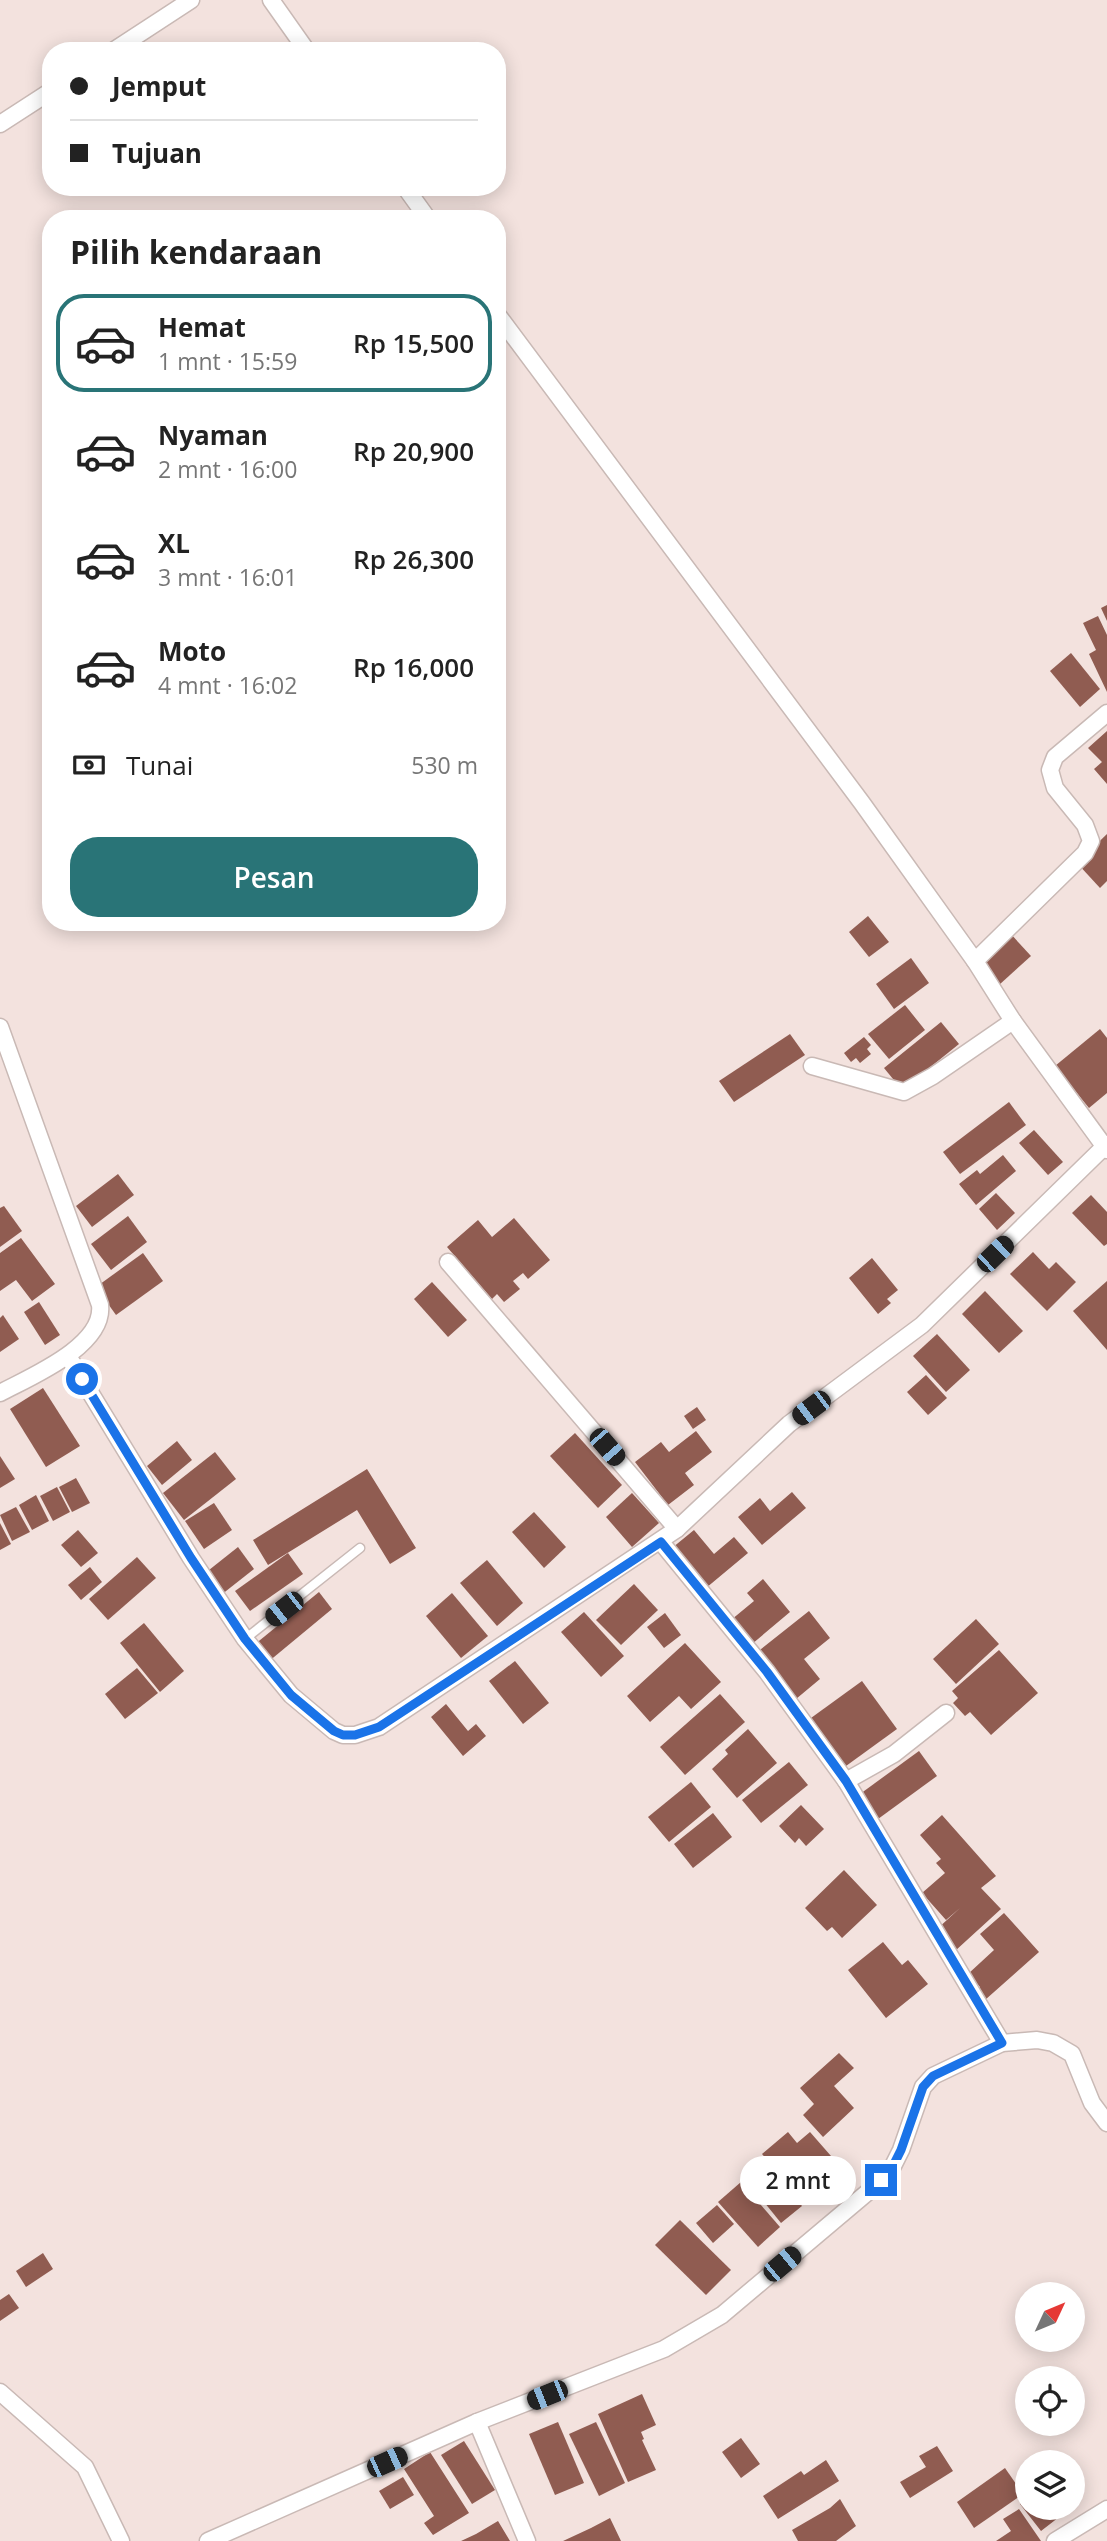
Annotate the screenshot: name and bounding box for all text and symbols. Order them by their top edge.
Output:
text: Jemput [112,68,206,104]
text: Tujuan [112,135,202,171]
text: Pilih kendaraan [70,230,322,273]
text: Hemat [158,309,246,345]
icon: car [74,312,137,375]
text: Rp 15,500 [353,325,474,361]
text: 1 mnt · 15:59 [158,345,297,377]
text: Nyaman [158,417,268,453]
icon: car [74,420,137,483]
text: Rp 20,900 [353,433,474,469]
text: 2 mnt · 16:00 [158,453,297,485]
text: XL [158,525,190,561]
icon: car [74,528,137,591]
text: Rp 26,300 [353,541,474,577]
text: 3 mnt · 16:01 [158,561,297,593]
text: Moto [158,633,226,669]
icon: car [74,636,137,699]
text: Rp 16,000 [353,649,474,685]
text: 4 mnt · 16:02 [158,669,297,701]
icon: cash [70,746,108,784]
text: Tunai [126,747,193,783]
text: 530 m [411,749,478,781]
button: Pesan [70,837,478,917]
car [973,1232,1018,1276]
route start [66,1363,98,1395]
car [788,1387,835,1429]
car [586,1424,629,1470]
car [261,1588,308,1630]
callout: 2 mnt [741,2156,856,2204]
text: 2 mnt [766,2164,830,2196]
route end [865,2164,897,2196]
car [760,2242,805,2286]
north arrow [1015,2282,1085,2352]
map controls [1015,2282,1085,2520]
button: locate [1015,2366,1085,2436]
car [524,2377,571,2413]
car [364,2444,411,2480]
button: layers [1015,2450,1085,2520]

